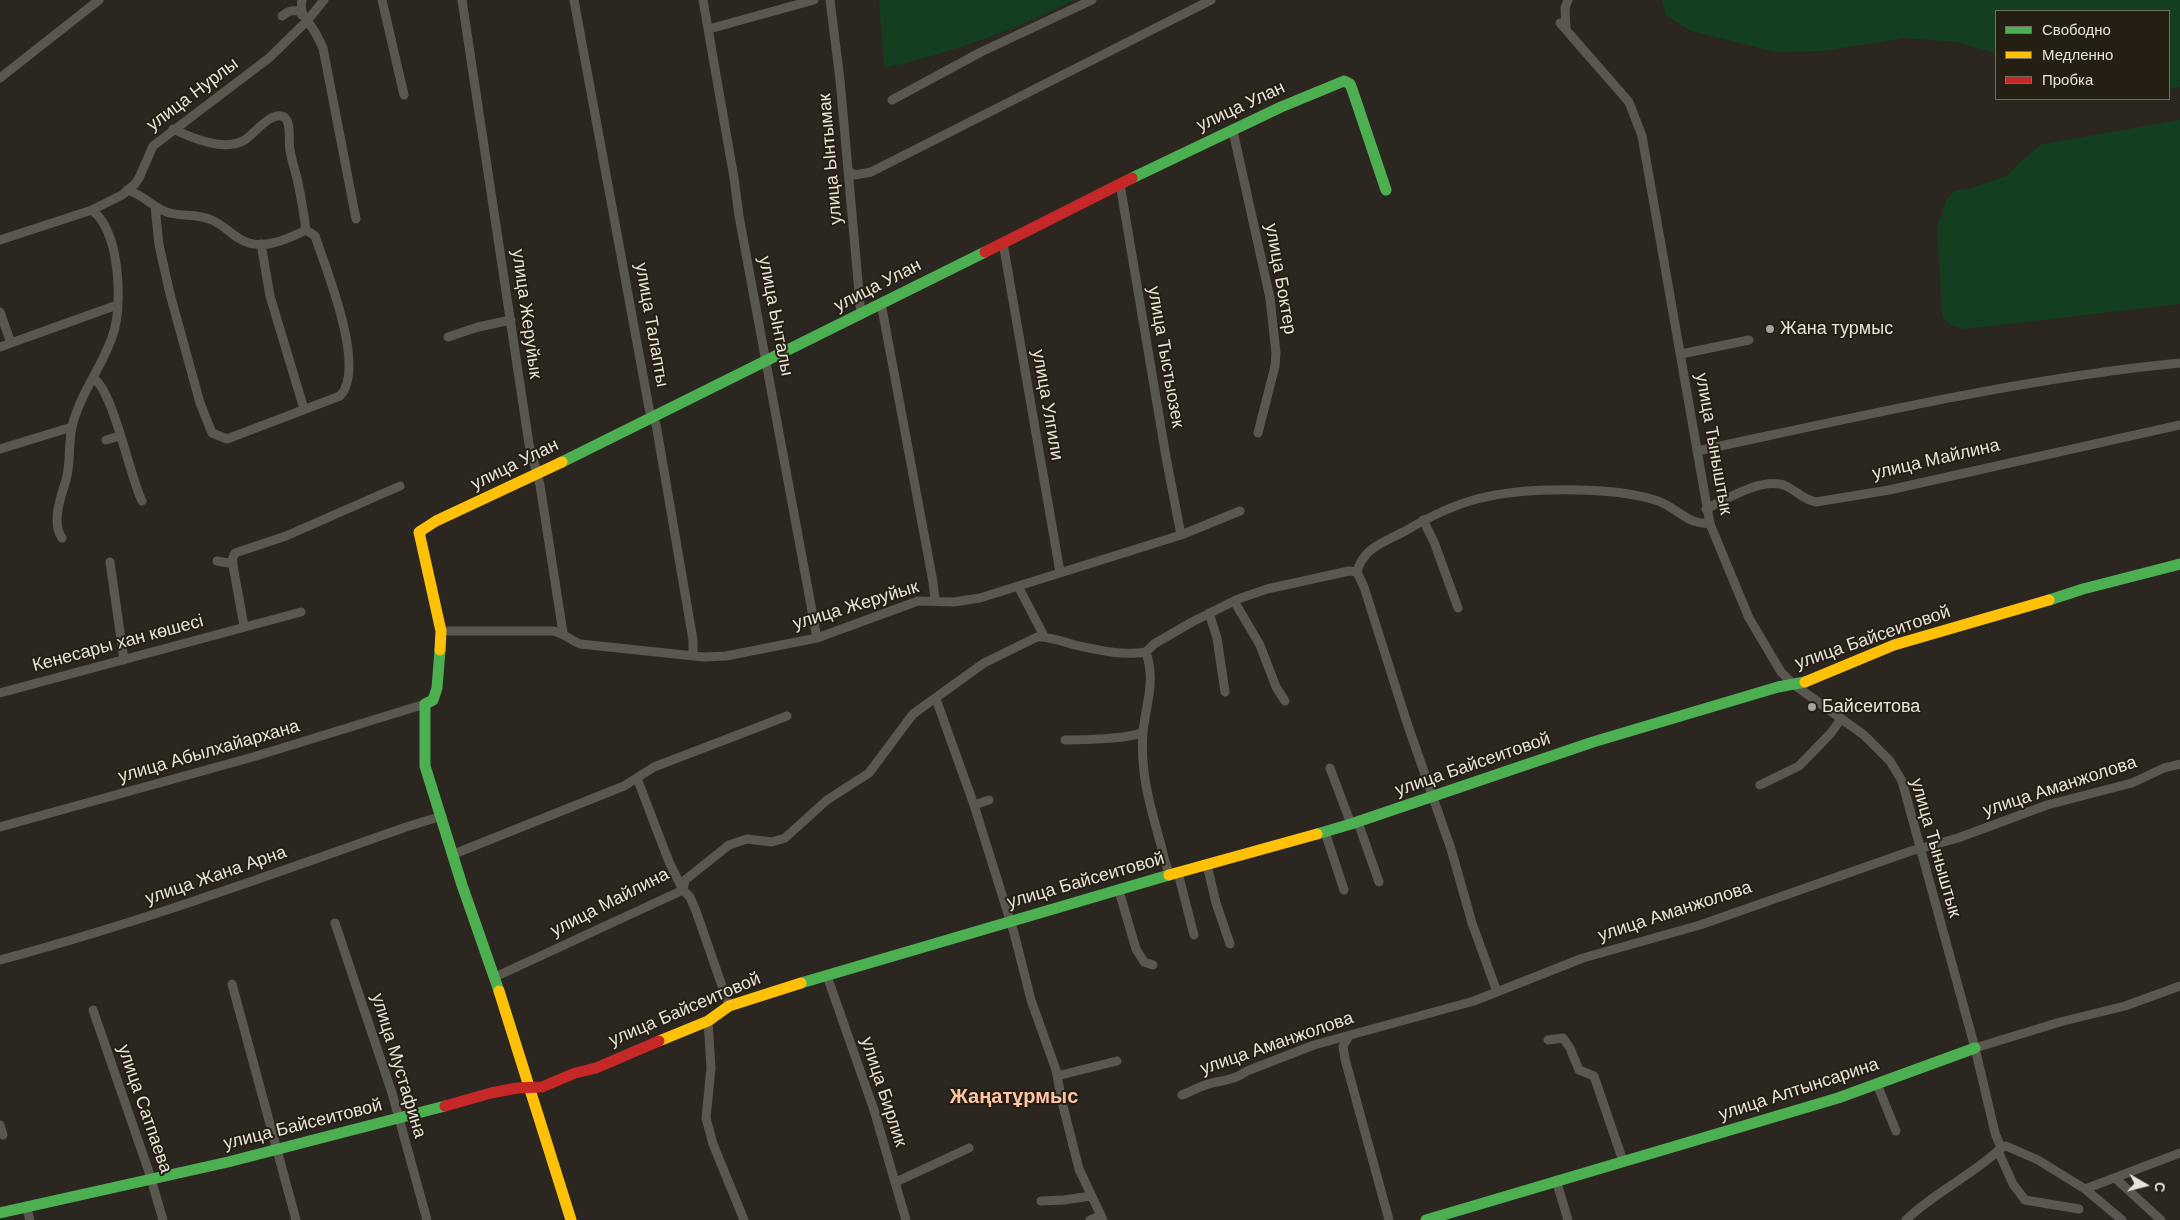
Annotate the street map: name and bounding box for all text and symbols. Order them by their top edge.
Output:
legend [1995,10,2170,100]
text: Свободно [2042,20,2111,40]
text: Медленно [2042,45,2113,65]
street label: улица Нурлы [143,54,243,136]
text: Пробка [2042,70,2093,90]
street label: улица Улан [1193,77,1289,137]
street label: улица Ынтымак [815,93,847,225]
street label: улица Боктер [1260,222,1300,336]
street label: улица Жеруйык [506,248,546,380]
street label: улица Ынталы [753,254,797,378]
street label: улица Улан [831,255,925,317]
street label: улица Талапты [629,261,673,389]
street label: улица Тыстыозек [1142,285,1188,429]
place label: Жана турмыс [1780,318,1893,340]
marker: Жана турмыс [1764,323,1776,335]
street label: улица Улгили [1027,348,1067,462]
street label: улица Тыныштык [1690,371,1736,517]
street label: улица Улан [468,434,562,496]
street label: улица Майлина [1870,435,2002,485]
street label: улица Жеруйык [791,577,921,635]
street label: улица Байсеитовой [1793,601,1953,675]
street label: Кенесары хан көшесі [30,611,206,677]
place label: Байсеитова [1822,696,1920,718]
marker: Байсеитова [1806,701,1818,713]
street label: улица Абылхайархана [116,716,302,788]
street label: улица Байсеитовой [1393,728,1553,802]
street label: улица Аманжолова [1980,752,2140,822]
street label: улица Тыныштык [1905,776,1965,920]
street label: улица Жана Арна [143,842,289,910]
street label: улица Байсеитовой [1005,848,1167,914]
street label: улица Майлина [547,864,673,942]
street label: улица Аманжолова [1595,877,1755,947]
street label: улица Байсеитовой [606,968,764,1052]
street label: улица Мустафина [366,991,430,1141]
street label: улица Аманжолова [1198,1008,1356,1080]
street label: улица Бирлик [855,1034,911,1150]
street label: улица Сатпаева [112,1042,176,1176]
street label: улица Алтынсарина [1716,1054,1882,1126]
district label: Жаңатұрмыс [950,1086,1078,1110]
street label: улица Байсеитовой [221,1095,385,1155]
north arrow [2120,1160,2170,1210]
text: С [2150,1181,2169,1193]

